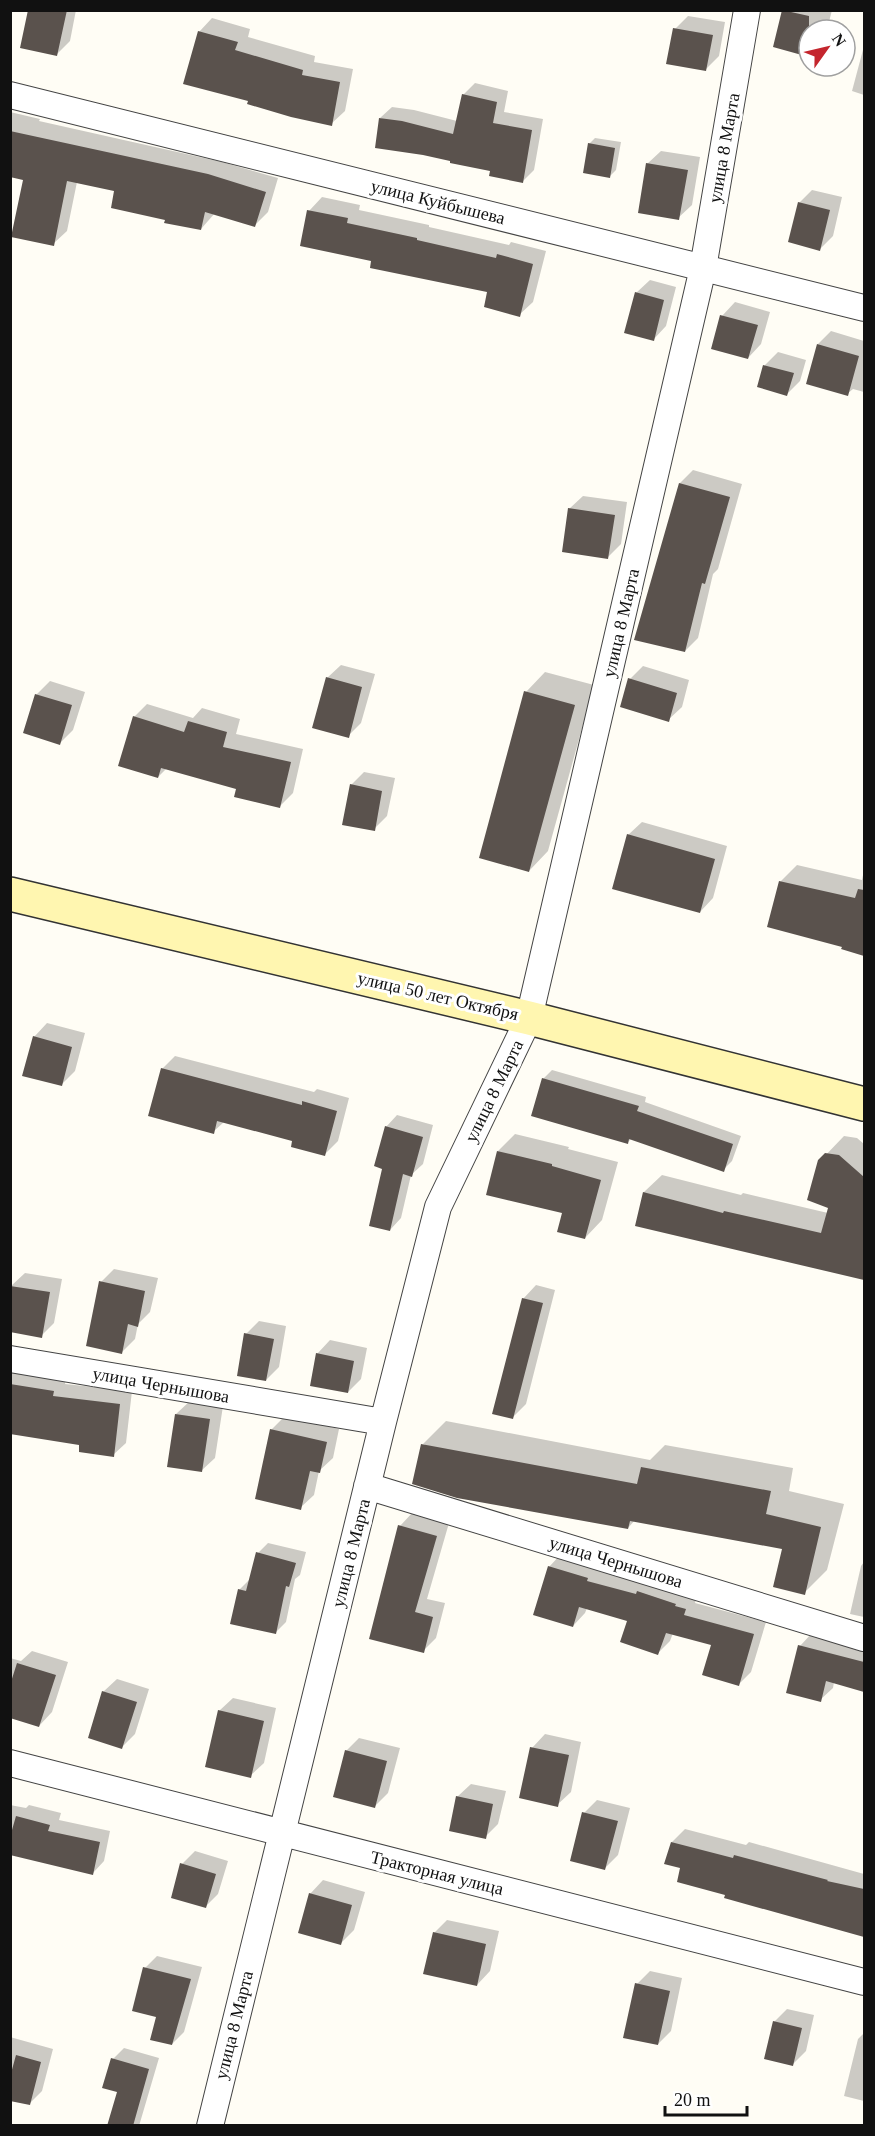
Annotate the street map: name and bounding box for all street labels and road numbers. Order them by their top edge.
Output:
street label: улица 8 Марта [704,91,744,205]
street label: улица Куйбышева [369,176,507,228]
street label: улица 8 Марта [599,567,643,679]
street label: улица 50 лет Октября [356,968,520,1024]
street label: улица 8 Марта [461,1037,527,1145]
street label: улица Чернышова [91,1363,231,1407]
street label: улица 8 Марта [328,1497,374,1609]
street label: улица Чернышова [547,1532,685,1592]
street label: Тракторная улица [368,1847,506,1899]
street label: улица 8 Марта [211,1969,257,2081]

